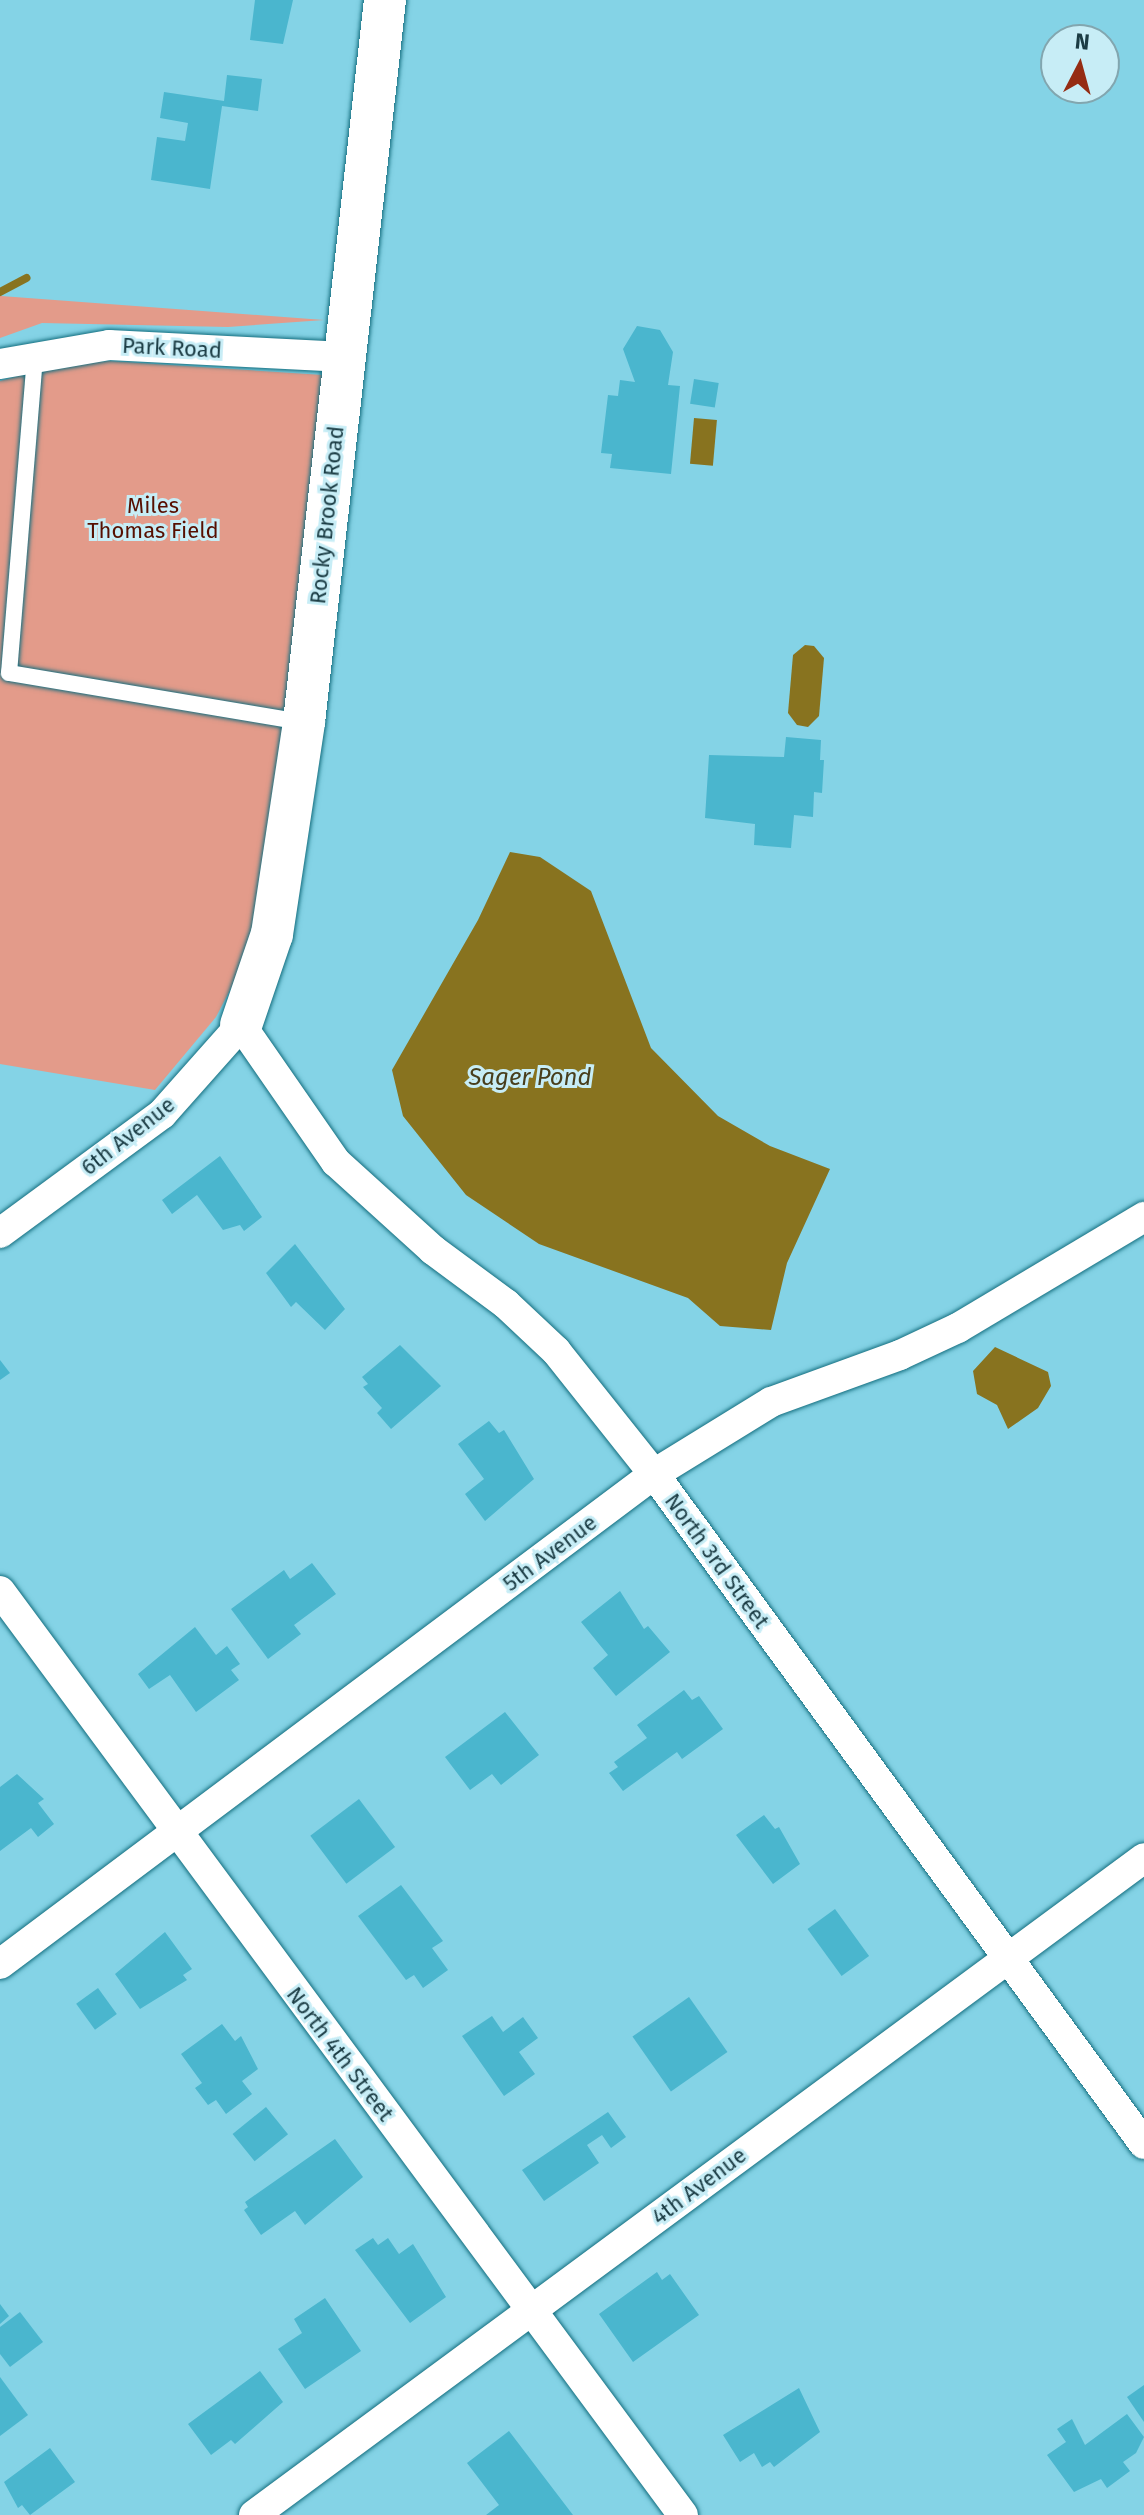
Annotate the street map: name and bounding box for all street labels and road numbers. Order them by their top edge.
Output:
street label: Park Road [121,332,223,364]
street label: Rocky Brook Road [305,425,349,605]
street label: 6th Avenue [76,1091,180,1181]
street label: North 3rd Street [659,1488,775,1634]
street label: 5th Avenue [498,1509,602,1597]
street label: North 4th Street [281,1982,399,2126]
street label: 4th Avenue [647,2142,751,2230]

